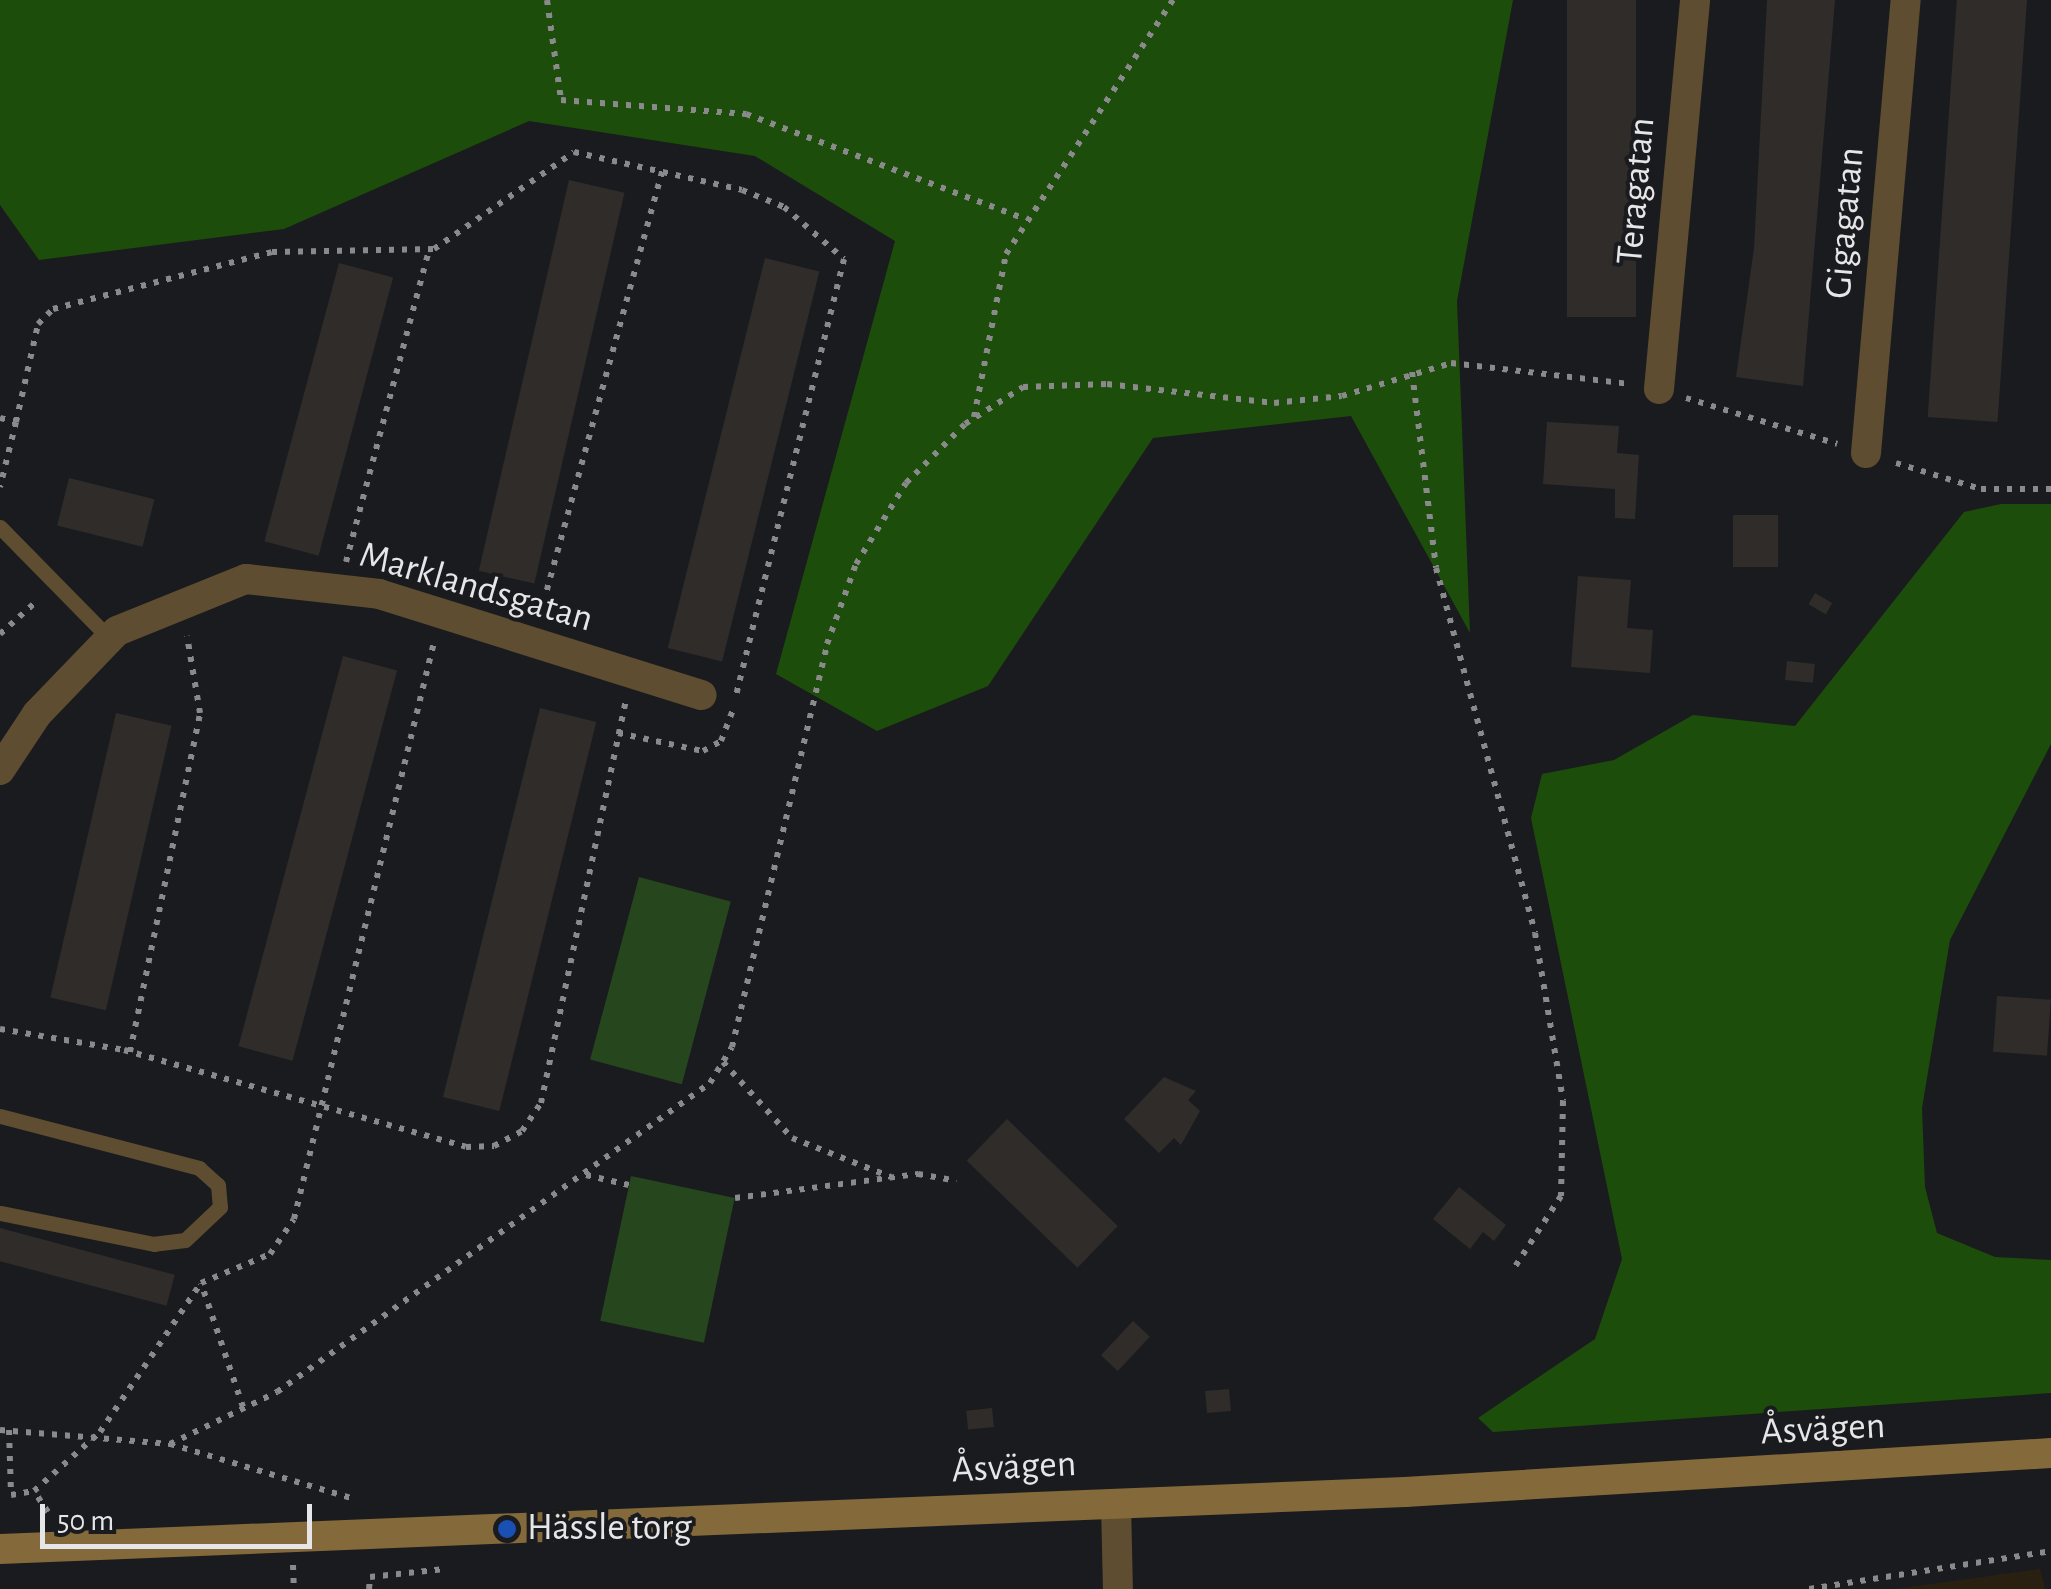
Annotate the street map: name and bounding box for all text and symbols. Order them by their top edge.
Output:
street label: Teragatan [1608,116,1666,266]
street label: Gigagatan [1817,145,1875,301]
street label: Marklandsgatan [354,533,598,643]
street label: Åsvägen [1760,1404,1886,1456]
street label: Åsvägen [951,1442,1077,1494]
scale bar [45,1484,318,1546]
text: 50 m [57,1506,114,1536]
place label: Hässle torg [527,1506,692,1552]
marker: Hässle torg [496,1518,518,1540]

